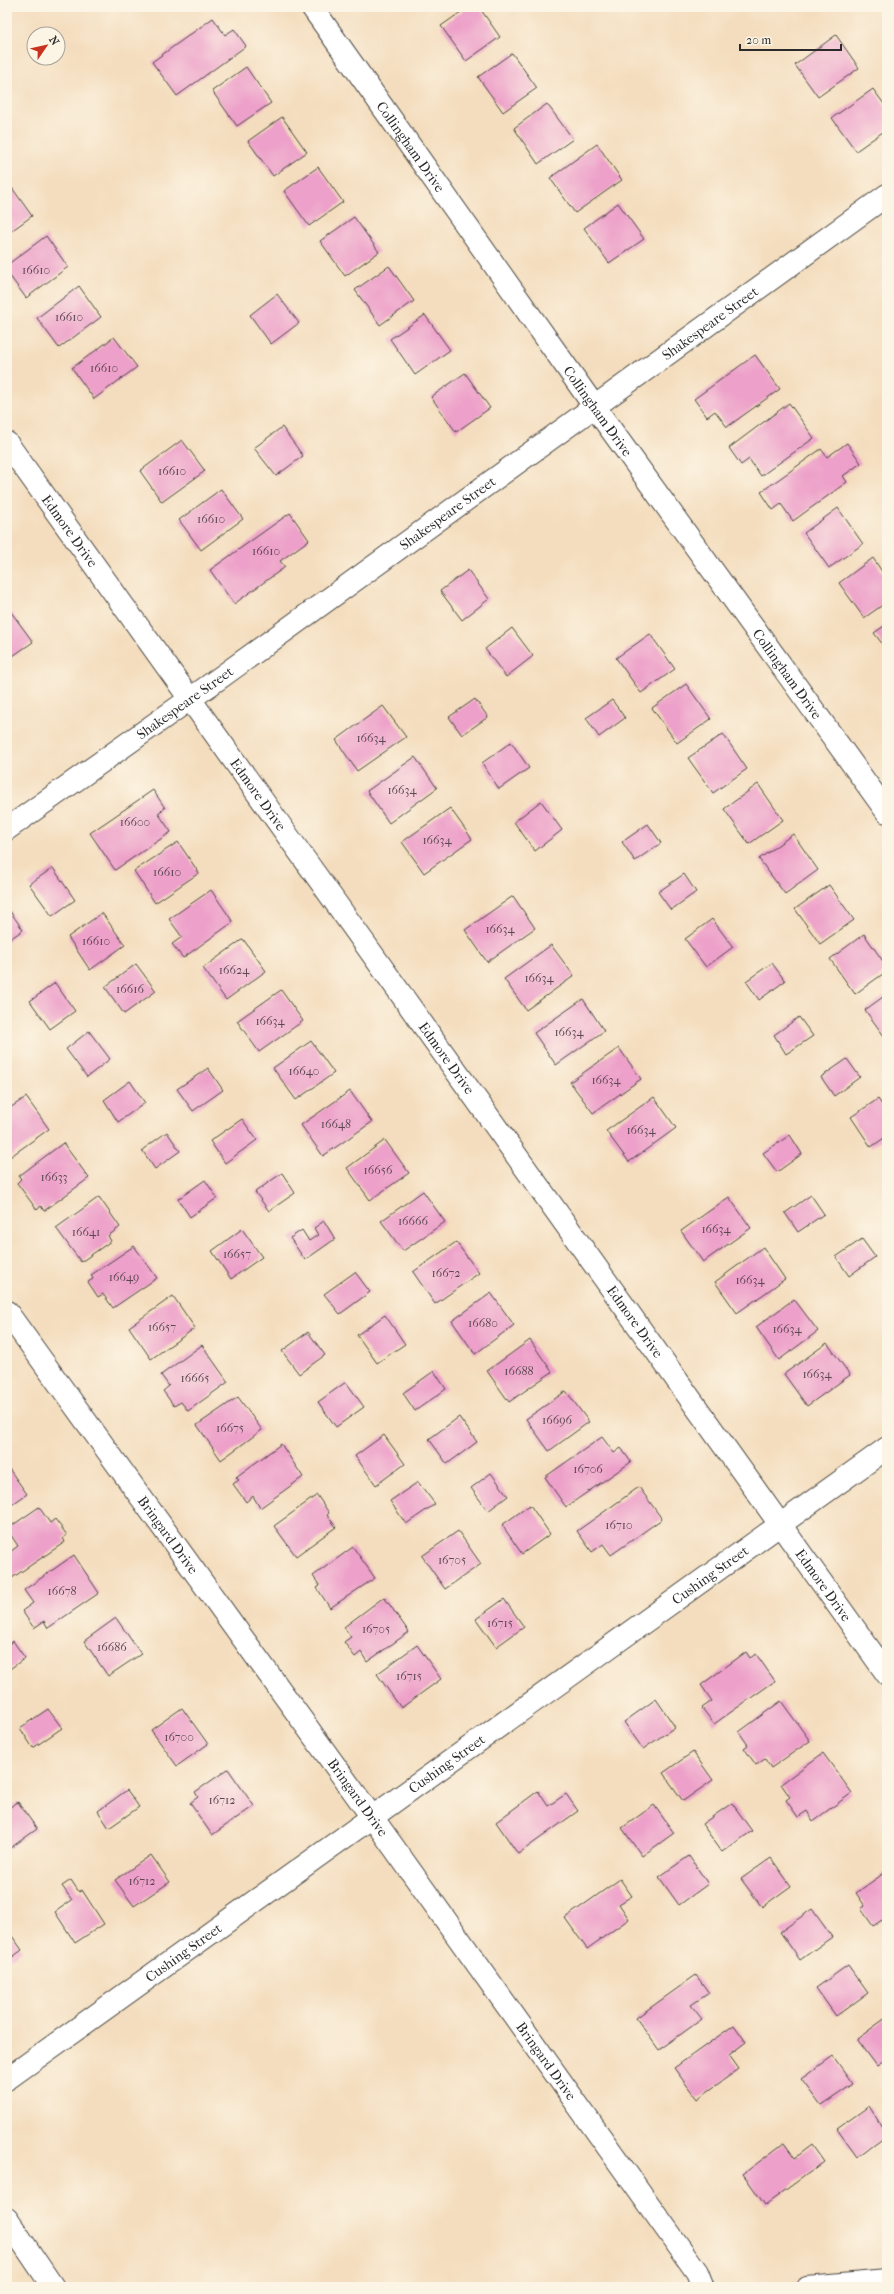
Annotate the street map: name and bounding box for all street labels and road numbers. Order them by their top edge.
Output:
street label: Collingham Drive [373,98,449,195]
street label: Shakespeare Street [659,283,761,364]
street label: Collingham Drive [560,363,636,460]
street label: Shakespeare Street [396,473,499,554]
street label: Edmore Drive [38,491,101,570]
street label: Collingham Drive [749,625,826,722]
street label: Shakespeare Street [133,663,236,743]
street label: Edmore Drive [227,755,290,834]
street label: Edmore Drive [415,1019,478,1098]
street label: Edmore Drive [603,1282,667,1361]
street label: Bringard Drive [134,1493,202,1577]
street label: Cushing Street [668,1542,752,1608]
street label: Edmore Drive [792,1546,855,1625]
street label: Cushing Street [405,1731,488,1797]
street label: Bringard Drive [324,1755,392,1840]
street label: Cushing Street [142,1919,225,1986]
street label: Bringard Drive [513,2019,580,2103]

